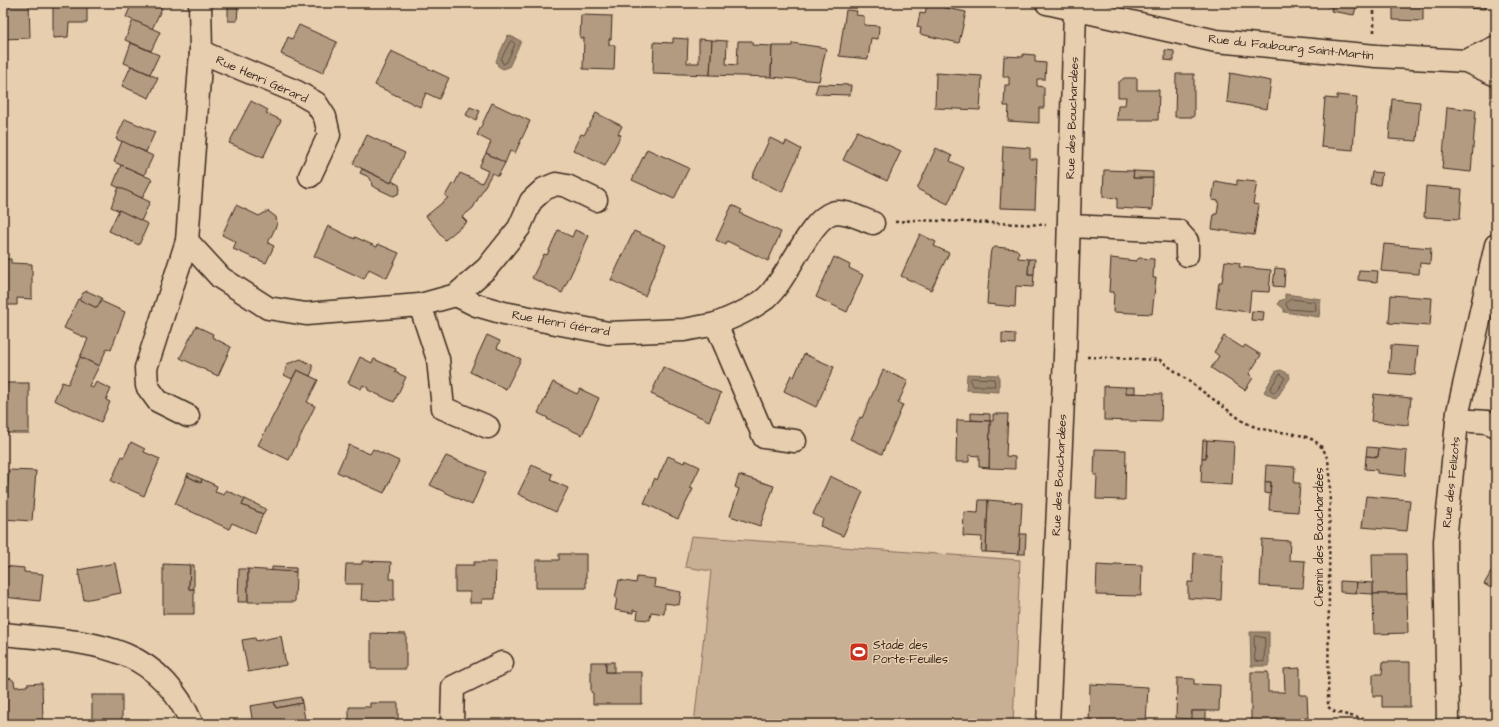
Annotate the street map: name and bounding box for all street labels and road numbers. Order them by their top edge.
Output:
street label: Rue du Faubourg Saint-Martin [1207,30,1374,66]
street label: Rue Henri Gérard [213,52,311,107]
street label: Rue des Bouchardées [1062,57,1083,179]
street label: Rue Henri Gérard [511,307,611,340]
street label: Rue des Bouchardées [1048,414,1071,536]
street label: Rue des Felizots [1438,436,1465,528]
street label: Chemin des Bouchardées [1311,467,1328,607]

